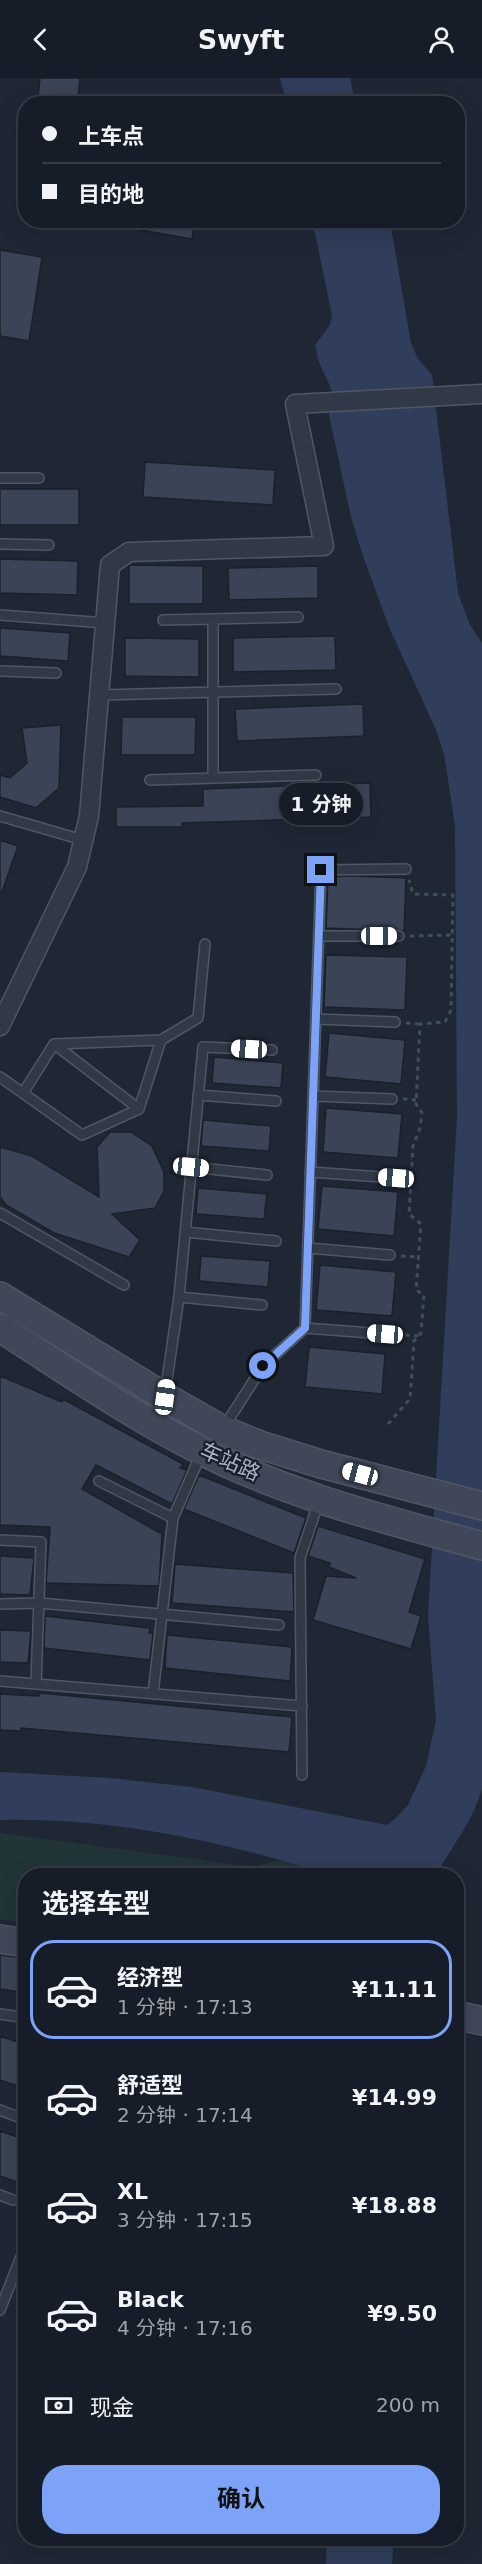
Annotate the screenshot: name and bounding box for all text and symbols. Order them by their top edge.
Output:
icon: back [24,23,57,56]
icon: person [425,23,458,56]
text: Swyft [198,24,284,55]
text: 上车点 [78,124,144,149]
text: 目的地 [78,182,144,207]
callout: 1 分钟 [279,783,363,825]
text: 1 分钟 [291,792,351,816]
route end [307,856,334,883]
car [361,927,397,945]
car [231,1039,267,1059]
car [172,1156,210,1178]
car [377,1168,415,1188]
car [366,1324,404,1344]
route start [249,1352,276,1379]
car [154,1378,176,1416]
street label: 车站路 [196,1438,264,1486]
car [340,1461,380,1487]
text: 选择车型 [42,1888,150,1919]
icon: car [45,1963,99,2017]
text: 经济型 [117,1965,183,1990]
text: ¥11.11 [352,1977,437,2002]
text: 1 分钟 · 17:13 [117,1995,253,2019]
icon: car [45,2071,99,2125]
text: 舒适型 [117,2073,183,2098]
text: ¥14.99 [352,2085,437,2110]
text: 2 分钟 · 17:14 [117,2103,253,2127]
icon: car [45,2179,99,2233]
text: XL [117,2179,148,2204]
text: ¥18.88 [352,2193,437,2218]
text: 3 分钟 · 17:15 [117,2208,253,2232]
icon: car [45,2287,99,2341]
text: Black [117,2287,184,2312]
text: ¥9.50 [367,2301,437,2326]
text: 4 分钟 · 17:16 [117,2316,253,2340]
icon: cash [42,2389,75,2422]
text: 200 m [376,2393,440,2417]
text: 现金 [90,2395,134,2420]
button: 确认 [42,2465,440,2534]

